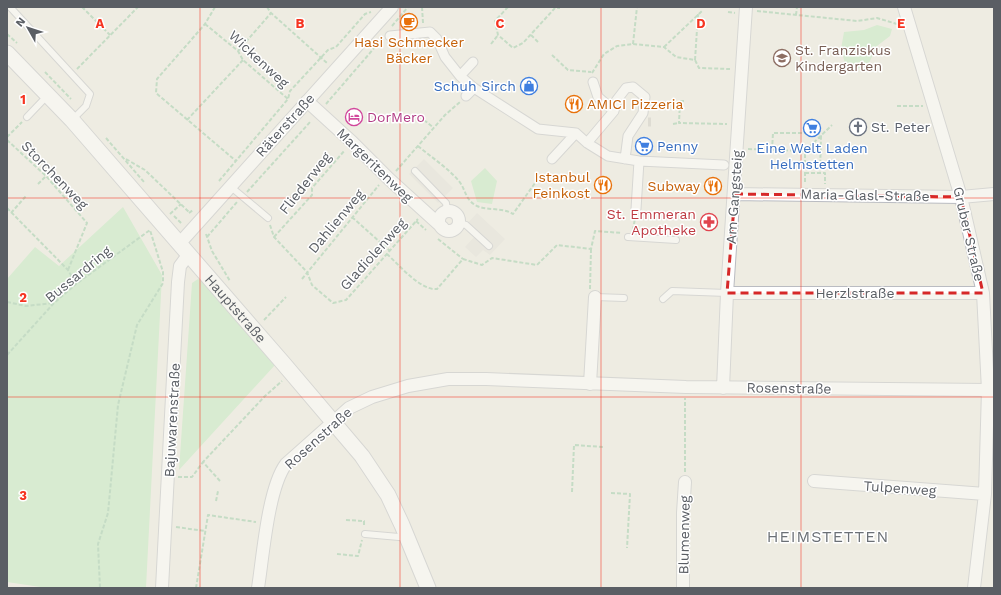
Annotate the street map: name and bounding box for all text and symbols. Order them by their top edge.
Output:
north arrow [8,8,48,48]
cafe icon: Hasi Schmecker Bäcker [399,12,419,32]
text: N [13,15,28,29]
text: A [96,16,105,31]
text: B [296,16,305,31]
text: C [496,16,505,31]
text: D [696,16,706,31]
text: E [897,16,905,31]
street label: Wickenweg [226,27,293,91]
place label: Hasi Schmecker Bäcker [354,34,464,66]
place label: St. Franziskus Kindergarten [795,42,891,74]
school or university icon: St. Franziskus Kindergarten [772,48,792,68]
shop icon: Schuh Sirch [519,76,539,96]
place label: Schuh Sirch [434,78,516,94]
street label: Räterstraße [252,90,318,160]
text: 1 [20,92,26,107]
restaurant icon: AMICI Pizzeria [564,94,584,114]
place label: AMICI Pizzeria [587,96,683,112]
hotel icon: DorMero [344,107,364,127]
place label: DorMero [367,109,425,125]
church icon: St. Peter [848,117,868,137]
supermarket icon: Eine Welt Laden Helmstetten [802,118,822,138]
place label: St. Peter [871,119,931,135]
street label: Margeritenweg [334,125,417,206]
supermarket icon: Penny [634,136,654,156]
street label: Storchenweg [18,137,92,213]
place label: Penny [657,138,699,154]
place label: Eine Welt Laden Helmstetten [756,140,868,172]
street label: Fliederweg [276,148,334,217]
street label: Am Gangsteig [723,149,745,244]
place label: Istanbul Feinkost [532,169,591,201]
restaurant icon: Istanbul Feinkost [593,175,613,195]
restaurant icon: Subway [703,176,723,196]
place label: Subway [648,178,701,194]
street label: Dahlienweg [305,185,368,256]
street label: Gruber Straße [950,185,988,283]
street label: Maria-Glasl-Straße [800,186,930,204]
place label: St. Emmeran Apotheke [607,206,696,238]
pharmacy icon: St. Emmeran Apotheke [699,212,719,232]
street label: Gladiolenweg [337,214,410,293]
street label: Bussardring [42,242,115,305]
street label: Hauptstraße [202,271,270,346]
street label: Herzlstraße [815,285,895,301]
text: 2 [19,290,27,305]
street label: Bajuwarenstraße [161,362,183,478]
street label: Rosenstraße [746,379,832,397]
street label: Rosenstraße [281,404,355,472]
street label: Tulpenweg [863,477,937,499]
text: 3 [19,488,27,503]
street label: Blumenweg [675,495,693,575]
district label: HEIMSTETTEN [767,527,889,546]

